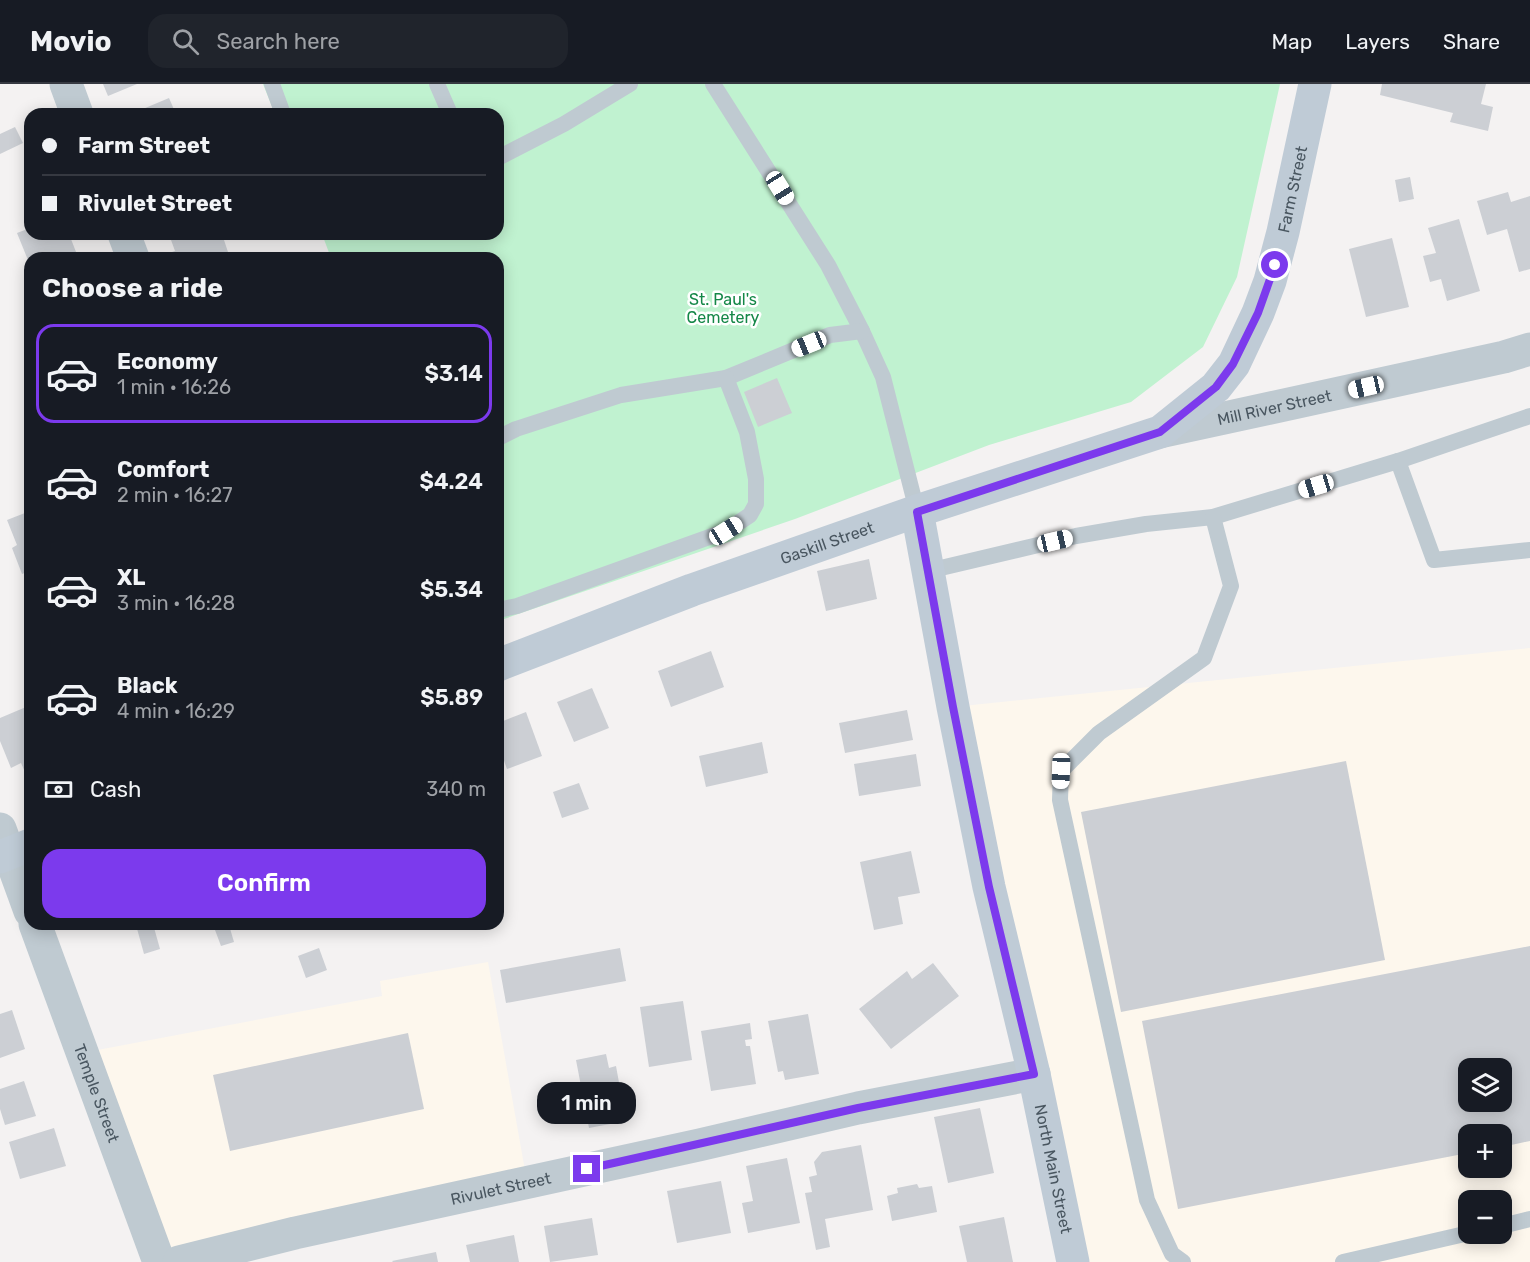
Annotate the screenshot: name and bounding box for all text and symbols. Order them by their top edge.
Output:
search box [148,14,568,68]
text: Movio [30,25,112,58]
icon: search [169,25,202,58]
text: Search here [217,28,340,55]
text: Map [1271,29,1312,54]
text: Layers [1345,29,1410,54]
text: Share [1443,29,1500,54]
text: Farm Street [78,132,210,159]
street label: Farm Street [1274,144,1311,235]
car [763,168,797,208]
text: Rivulet Street [78,190,232,217]
route start [1261,251,1288,278]
text: Choose a ride [42,272,223,304]
park label: St. Paul's Cemetery [687,290,760,327]
car [789,329,829,359]
icon: car [45,347,99,401]
text: Economy [117,348,218,375]
text: $3.14 [425,360,483,387]
car [1346,374,1386,400]
text: 1 min · 16:26 [117,375,231,399]
street label: Mill River Street [1216,386,1333,429]
icon: car [45,455,99,509]
text: Comfort [117,456,209,483]
text: $4.24 [420,468,483,495]
car [1296,472,1336,500]
text: 2 min · 16:27 [117,483,233,507]
car [706,514,746,548]
street label: Gaskill Street [778,518,877,568]
car [1035,528,1075,554]
icon: car [45,563,99,617]
text: XL [117,564,145,591]
text: $5.34 [420,576,483,603]
text: 3 min · 16:28 [117,591,235,615]
icon: car [45,671,99,725]
text: Black [117,672,178,699]
text: $5.89 [420,684,483,711]
text: 4 min · 16:29 [117,699,235,723]
car [1051,753,1071,789]
icon: cash [42,773,75,806]
text: Cash [90,776,141,803]
text: 340 m [426,777,486,801]
button: Confirm [42,849,486,918]
street label: Temple Street [70,1041,123,1145]
map controls [1458,1058,1512,1244]
button: layers [1458,1058,1512,1112]
callout: 1 min [538,1082,636,1124]
text: 1 min [561,1091,612,1115]
street label: North Main Street [1030,1102,1076,1235]
button: + [1458,1124,1512,1178]
route end [573,1155,600,1182]
street label: Rivulet Street [449,1169,553,1209]
button: − [1458,1190,1512,1244]

